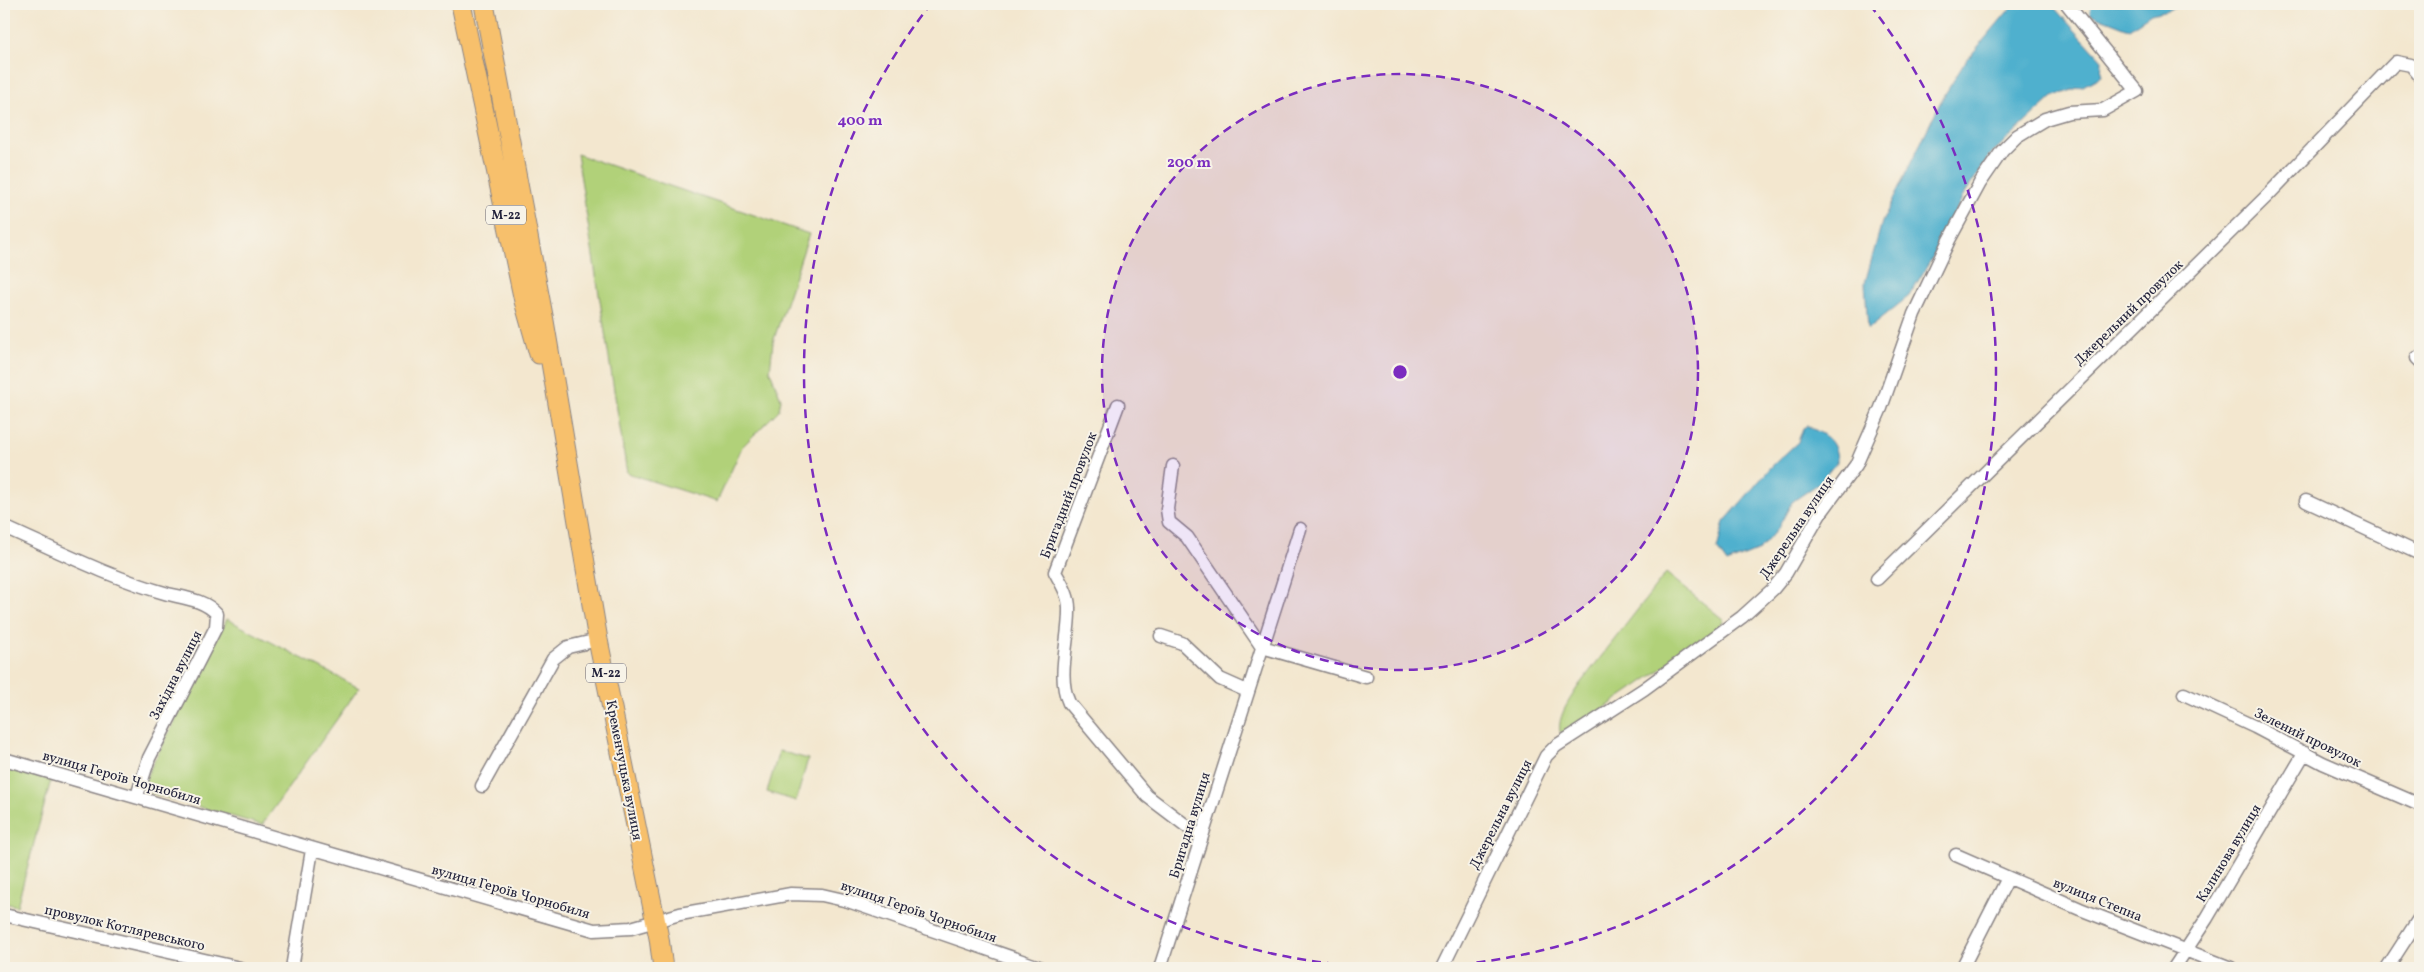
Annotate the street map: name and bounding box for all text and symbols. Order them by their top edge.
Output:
text: 400 m [838,111,883,132]
text: 200 m [1167,153,1211,174]
road number: М-22 [486,206,526,224]
street label: Джерельний провулок [2070,255,2188,370]
centre of rings [1391,363,1409,381]
street label: Бригадний провулок [1036,429,1103,562]
street label: Джерельна вулиця [1756,472,1839,583]
street label: Західна вулиця [146,628,207,724]
road number: М-22 [586,664,626,682]
street label: Кременчуцька вулиця [601,699,646,842]
street label: Зелений провулок [2251,704,2365,773]
street label: вулиця Героїв Чорнобиля [40,747,203,810]
street label: Джерельна вулиця [1465,756,1537,873]
street label: Бригадна вулиця [1165,770,1216,881]
street label: Калинова вулиця [2192,801,2266,906]
street label: вулиця Героїв Чорнобиля [429,861,592,924]
street label: вулиця Степна [2050,874,2145,927]
street label: вулиця Героїв Чорнобиля [838,877,999,948]
street label: провулок Котляревського [43,901,207,956]

